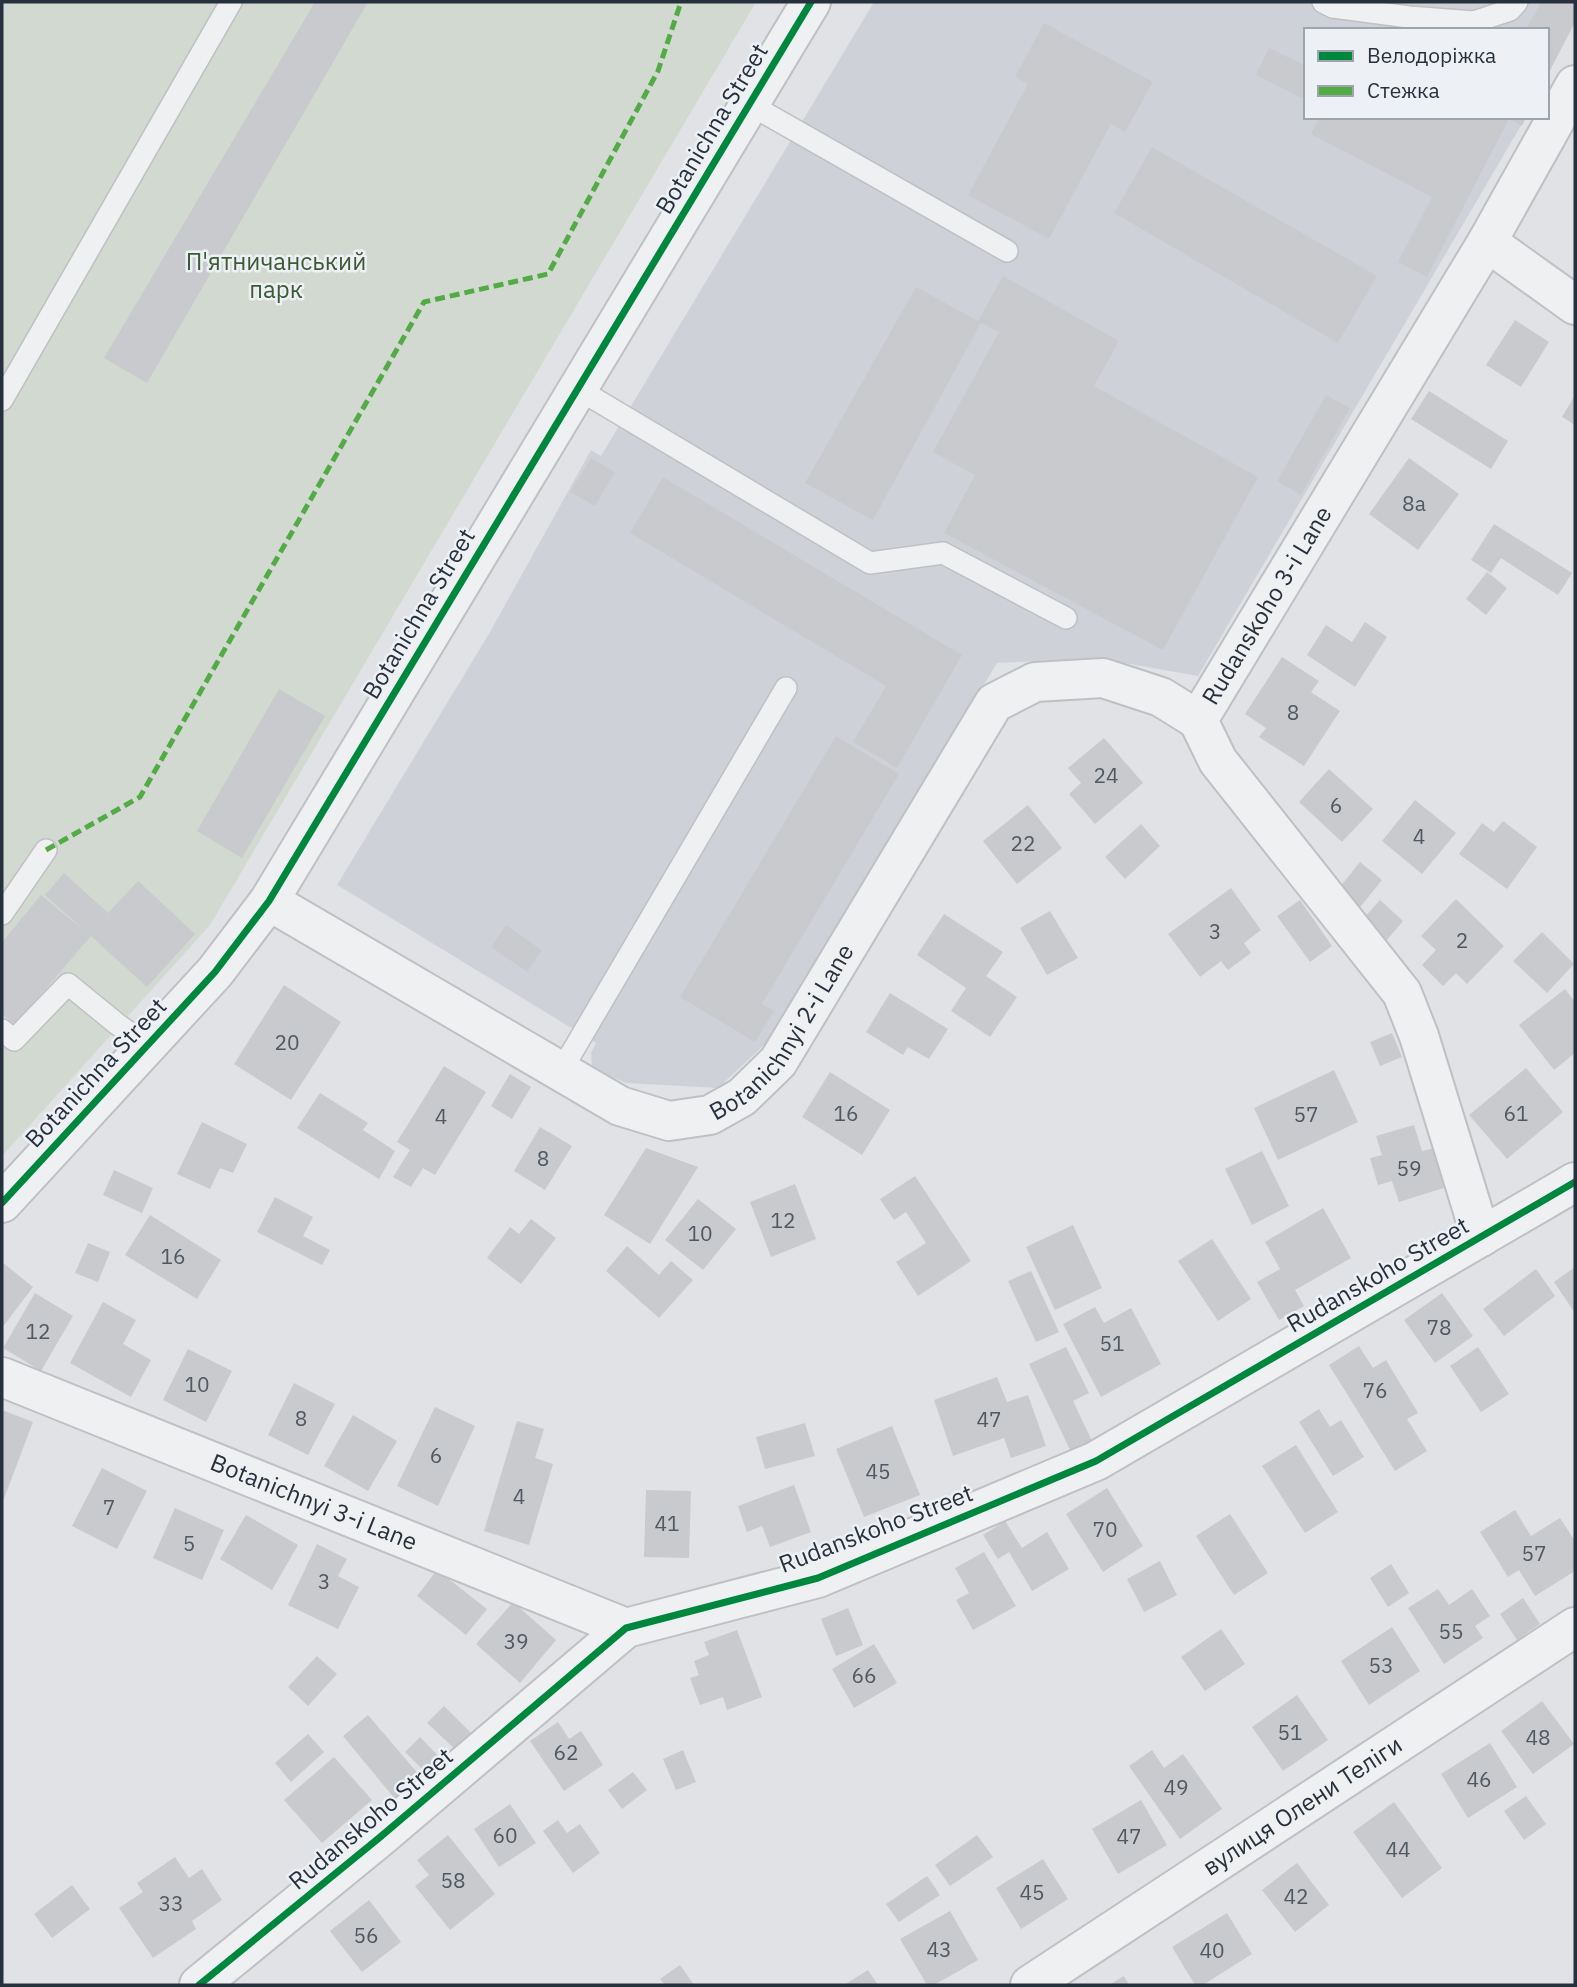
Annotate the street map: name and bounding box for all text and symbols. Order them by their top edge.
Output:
legend [1304,28,1549,119]
street label: Botanichna Street [648,37,775,220]
text: Велодоріжка [1367,41,1496,69]
text: Стежка [1367,76,1440,104]
park label: П'ятничанський парк [186,245,366,305]
house number: 8а [1402,489,1426,517]
street label: Rudanskoho 3-i Lane [1194,500,1339,710]
street label: Botanichna Street [355,522,482,705]
house number: 8 [1287,698,1299,726]
house number: 24 [1093,761,1119,789]
house number: 6 [1330,791,1342,819]
house number: 4 [1413,822,1425,850]
house number: 22 [1010,829,1036,857]
house number: 3 [1209,917,1221,945]
house number: 2 [1456,926,1468,954]
street label: Botanichnyi 2-i Lane [703,938,860,1127]
street label: Botanichna Street [18,991,173,1154]
house number: 20 [274,1028,300,1056]
house number: 16 [833,1099,859,1127]
house number: 61 [1503,1099,1529,1127]
house number: 57 [1293,1100,1319,1128]
house number: 4 [435,1102,447,1130]
house number: 8 [537,1144,549,1172]
house number: 59 [1396,1154,1422,1182]
house number: 12 [770,1206,796,1234]
street label: Rudanskoho Street [1281,1209,1474,1339]
house number: 10 [687,1219,713,1247]
house number: 16 [160,1242,186,1270]
house number: 78 [1426,1313,1452,1341]
house number: 12 [25,1317,51,1345]
house number: 51 [1099,1329,1125,1357]
house number: 10 [184,1370,210,1398]
house number: 76 [1362,1376,1388,1404]
house number: 8 [295,1404,307,1432]
house number: 47 [976,1405,1002,1433]
house number: 6 [430,1441,442,1469]
street label: Botanichnyi 3-i Lane [206,1446,422,1557]
house number: 45 [865,1457,891,1485]
street label: Rudanskoho Street [774,1476,977,1580]
house number: 4 [513,1482,525,1510]
house number: 7 [103,1493,115,1521]
house number: 41 [654,1509,680,1537]
house number: 70 [1092,1515,1118,1543]
house number: 5 [183,1529,195,1557]
house number: 57 [1521,1539,1547,1567]
house number: 3 [318,1567,330,1595]
house number: 55 [1438,1617,1464,1645]
house number: 39 [503,1627,529,1655]
house number: 53 [1368,1651,1394,1679]
house number: 66 [851,1661,877,1689]
house number: 51 [1277,1718,1303,1746]
house number: 48 [1525,1723,1551,1751]
street label: вулиця Олени Теліги [1196,1728,1408,1882]
house number: 62 [553,1738,579,1766]
street label: Rudanskoho Street [281,1740,459,1896]
house number: 46 [1466,1765,1492,1793]
house number: 49 [1163,1773,1189,1801]
house number: 60 [492,1821,518,1849]
house number: 47 [1116,1822,1142,1850]
house number: 44 [1385,1835,1411,1863]
house number: 58 [440,1866,466,1894]
house number: 45 [1019,1878,1045,1906]
house number: 42 [1283,1882,1309,1910]
house number: 33 [158,1889,184,1917]
house number: 56 [353,1921,379,1949]
house number: 43 [926,1935,952,1963]
house number: 40 [1199,1936,1225,1964]

